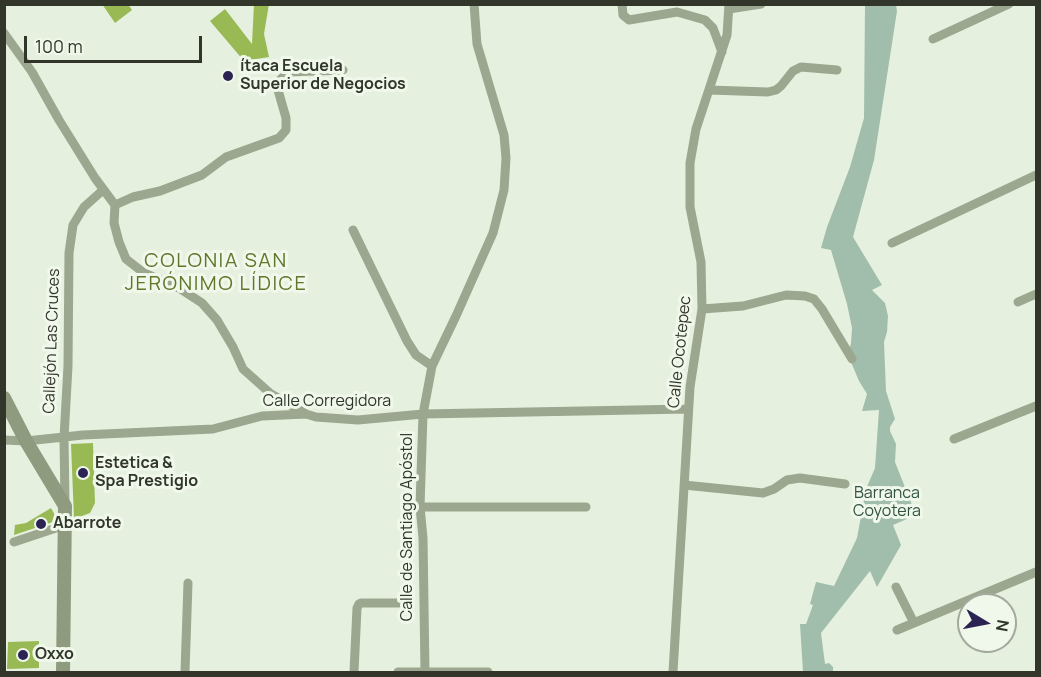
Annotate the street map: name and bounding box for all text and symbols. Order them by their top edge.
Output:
scale bar [27,24,206,62]
text: 100 m [35,34,83,58]
place label: ítaca Escuela Superior de Negocios [240,57,406,95]
marker: ítaca Escuela Superior de Negocios [221,69,235,83]
district label: COLONIA SAN JERÓNIMO LÍDICE [125,249,307,296]
street label: Callejón Las Cruces [40,268,64,414]
street label: Calle Ocotepec [665,295,695,409]
street label: Calle Corregidora [263,392,391,412]
street label: Calle de Santiago Apóstol [398,433,418,621]
place label: Estetica & Spa Prestigio [95,454,198,492]
marker: Estetica & Spa Prestigio [76,466,90,480]
park label: Barranca Coyotera [853,484,921,522]
place label: Abarrote [53,514,121,534]
marker: Abarrote [34,517,48,531]
north arrow [957,593,1017,653]
text: N [991,618,1015,633]
place label: Oxxo [35,645,74,665]
marker: Oxxo [16,648,30,662]

